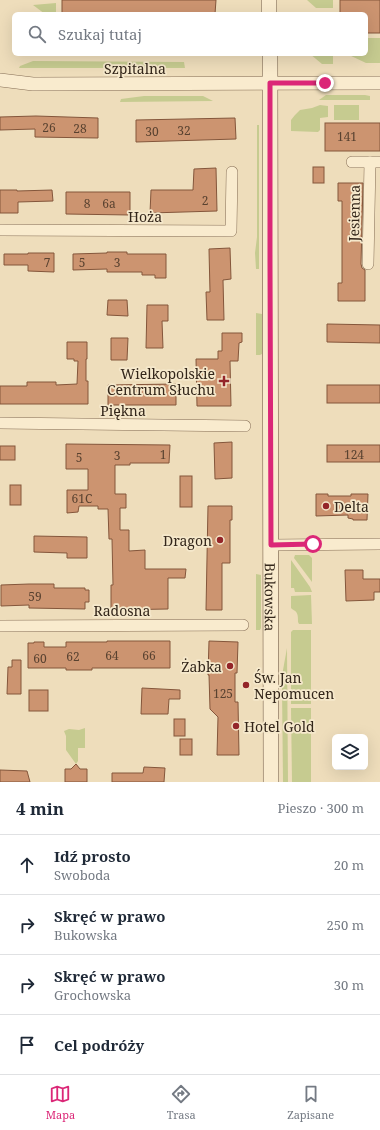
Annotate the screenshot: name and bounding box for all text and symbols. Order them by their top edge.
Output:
search box [12,12,368,56]
icon: search [26,23,48,45]
text: Szukaj tutaj [58,24,142,44]
street label: Szpitalna [104,59,166,78]
route end [316,74,334,92]
house number: 26 [42,119,56,136]
house number: 28 [73,120,87,137]
house number: 32 [177,122,191,139]
house number: 30 [145,123,159,140]
house number: 141 [337,128,357,145]
street label: Jesienna [344,184,364,243]
house number: 2 [202,192,208,209]
house number: 8 [84,195,91,212]
house number: 6a [102,195,116,212]
street label: Hoża [128,207,162,226]
house number: 7 [44,254,51,271]
house number: 5 [79,254,85,271]
house number: 3 [114,254,121,271]
place label: Wielkopolskie Centrum Słuchu [107,364,215,399]
marker: Wielkopolskie Centrum Słuchu [218,375,230,387]
street label: Piękna [100,401,146,420]
house number: 1 [160,446,166,463]
house number: 124 [344,446,364,463]
house number: 3 [114,447,121,464]
house number: 5 [76,449,82,466]
house number: 61C [72,490,92,507]
place label: Delta [334,497,369,516]
marker: Delta [321,501,331,511]
place label: Dragon [163,531,212,550]
marker: Dragon [215,535,225,545]
route start [304,535,322,553]
street label: Bukowska [261,563,280,631]
house number: 59 [28,588,42,605]
street label: Radosna [94,601,151,620]
house number: 64 [105,647,119,664]
house number: 66 [142,647,156,664]
house number: 62 [66,648,80,665]
house number: 60 [33,650,47,667]
place label: Żabka [181,657,222,676]
marker: Żabka [225,661,235,671]
place label: Św. Jan Nepomucen [254,668,334,703]
marker: Św. Jan Nepomucen [241,680,251,690]
house number: 125 [213,685,233,702]
place label: Hotel Gold [244,717,315,736]
marker: Hotel Gold [231,721,241,731]
map controls [332,734,368,770]
button: layers [332,734,368,770]
text: 4 min [16,797,64,820]
text: Pieszo · 300 m [278,799,364,817]
text: Idź prosto [54,846,131,866]
icon: ahead [16,854,38,876]
text: 20 m [334,856,364,874]
text: Swoboda [54,866,110,884]
text: Skręć w prawo [54,906,165,926]
icon: right [16,914,38,936]
text: 250 m [327,916,364,934]
text: Bukowska [54,926,118,944]
text: Skręć w prawo [54,966,165,986]
icon: right [16,974,38,996]
text: 30 m [334,976,364,994]
text: Grochowska [54,986,131,1004]
icon: arrive [16,1034,38,1056]
text: Cel podróży [54,1035,144,1055]
tab: Mapa [46,1083,75,1122]
tab: Trasa [167,1083,196,1122]
tab: Zapisane [287,1083,334,1122]

